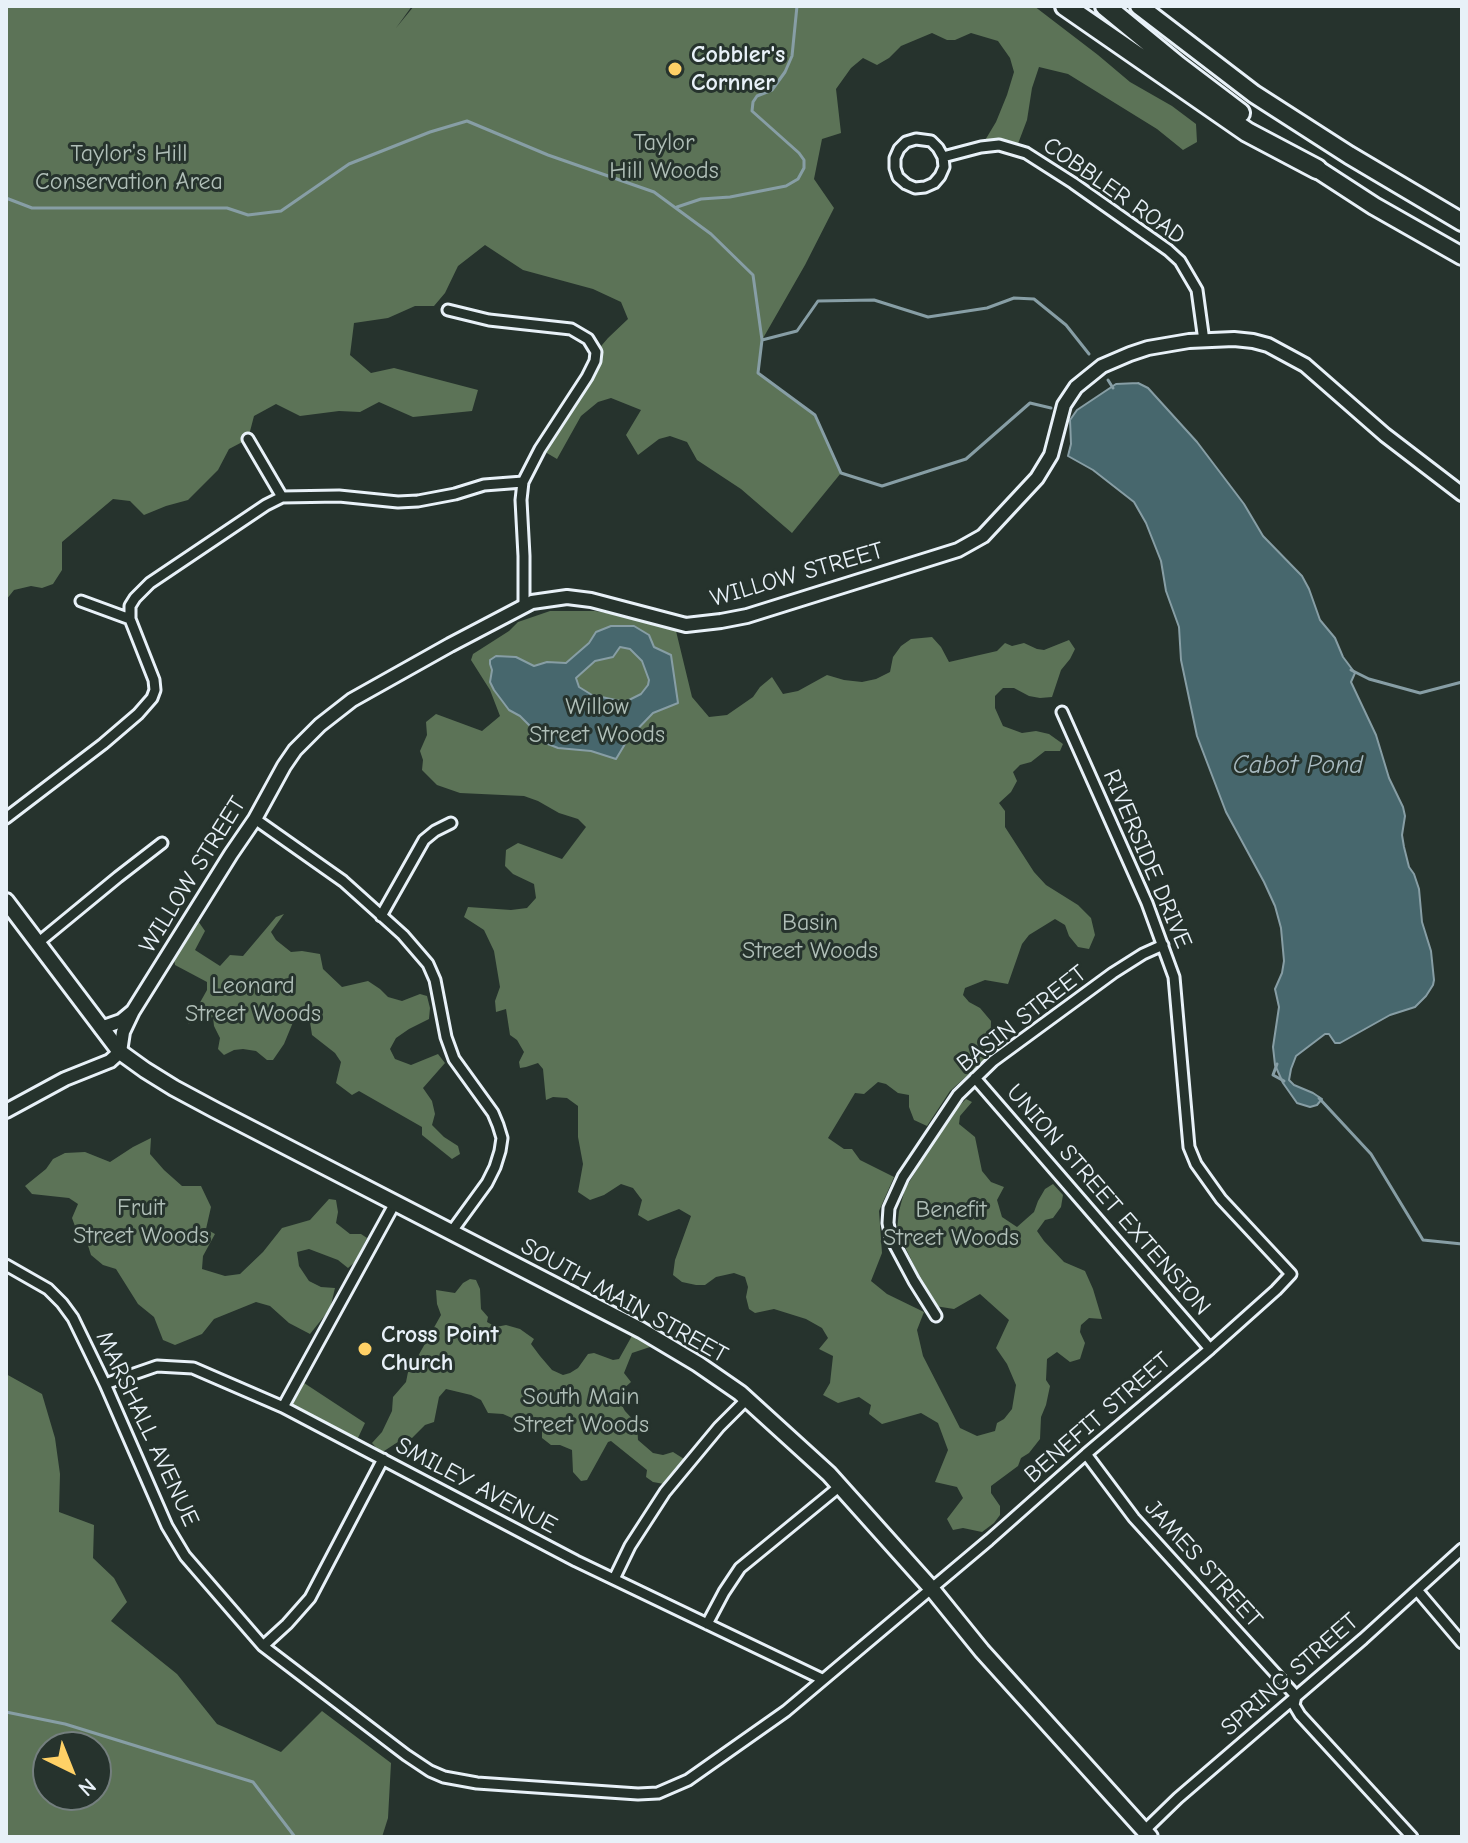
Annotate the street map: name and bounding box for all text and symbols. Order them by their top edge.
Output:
place label: Cobbler's Cornner [691,41,785,97]
marker: Cobbler's Cornner [666,60,684,78]
park label: Taylor Hill Woods [609,129,719,185]
street label: COBBLER ROAD [1037,131,1191,251]
park label: Taylor's Hill Conservation Area [35,140,223,196]
street label: WILLOW STREET [707,537,887,613]
park label: Willow Street Woods [529,693,665,749]
water label: Cabot Pond [1233,750,1363,782]
street label: RIVERSIDE DRIVE [1096,765,1198,953]
street label: WILLOW STREET [133,792,253,958]
park label: Basin Street Woods [742,909,878,965]
street label: BASIN STREET [951,959,1093,1079]
park label: Leonard Street Woods [185,972,321,1028]
street label: UNION STREET EXTENSION [1000,1079,1216,1321]
park label: Fruit Street Woods [73,1194,209,1250]
park label: Benefit Street Woods [883,1196,1019,1252]
street label: SOUTH MAIN STREET [516,1232,732,1370]
place label: Cross Point Church [381,1321,499,1377]
street label: MARSHALL AVENUE [89,1327,205,1531]
marker: Cross Point Church [356,1340,374,1358]
street label: BENEFIT STREET [1019,1346,1177,1490]
park label: South Main Street Woods [513,1383,649,1439]
street label: SMILEY AVENUE [390,1431,562,1541]
street label: JAMES STREET [1138,1494,1268,1634]
street label: SPRING STREET [1215,1607,1365,1743]
north arrow [32,1731,112,1811]
text: N [73,1773,101,1801]

